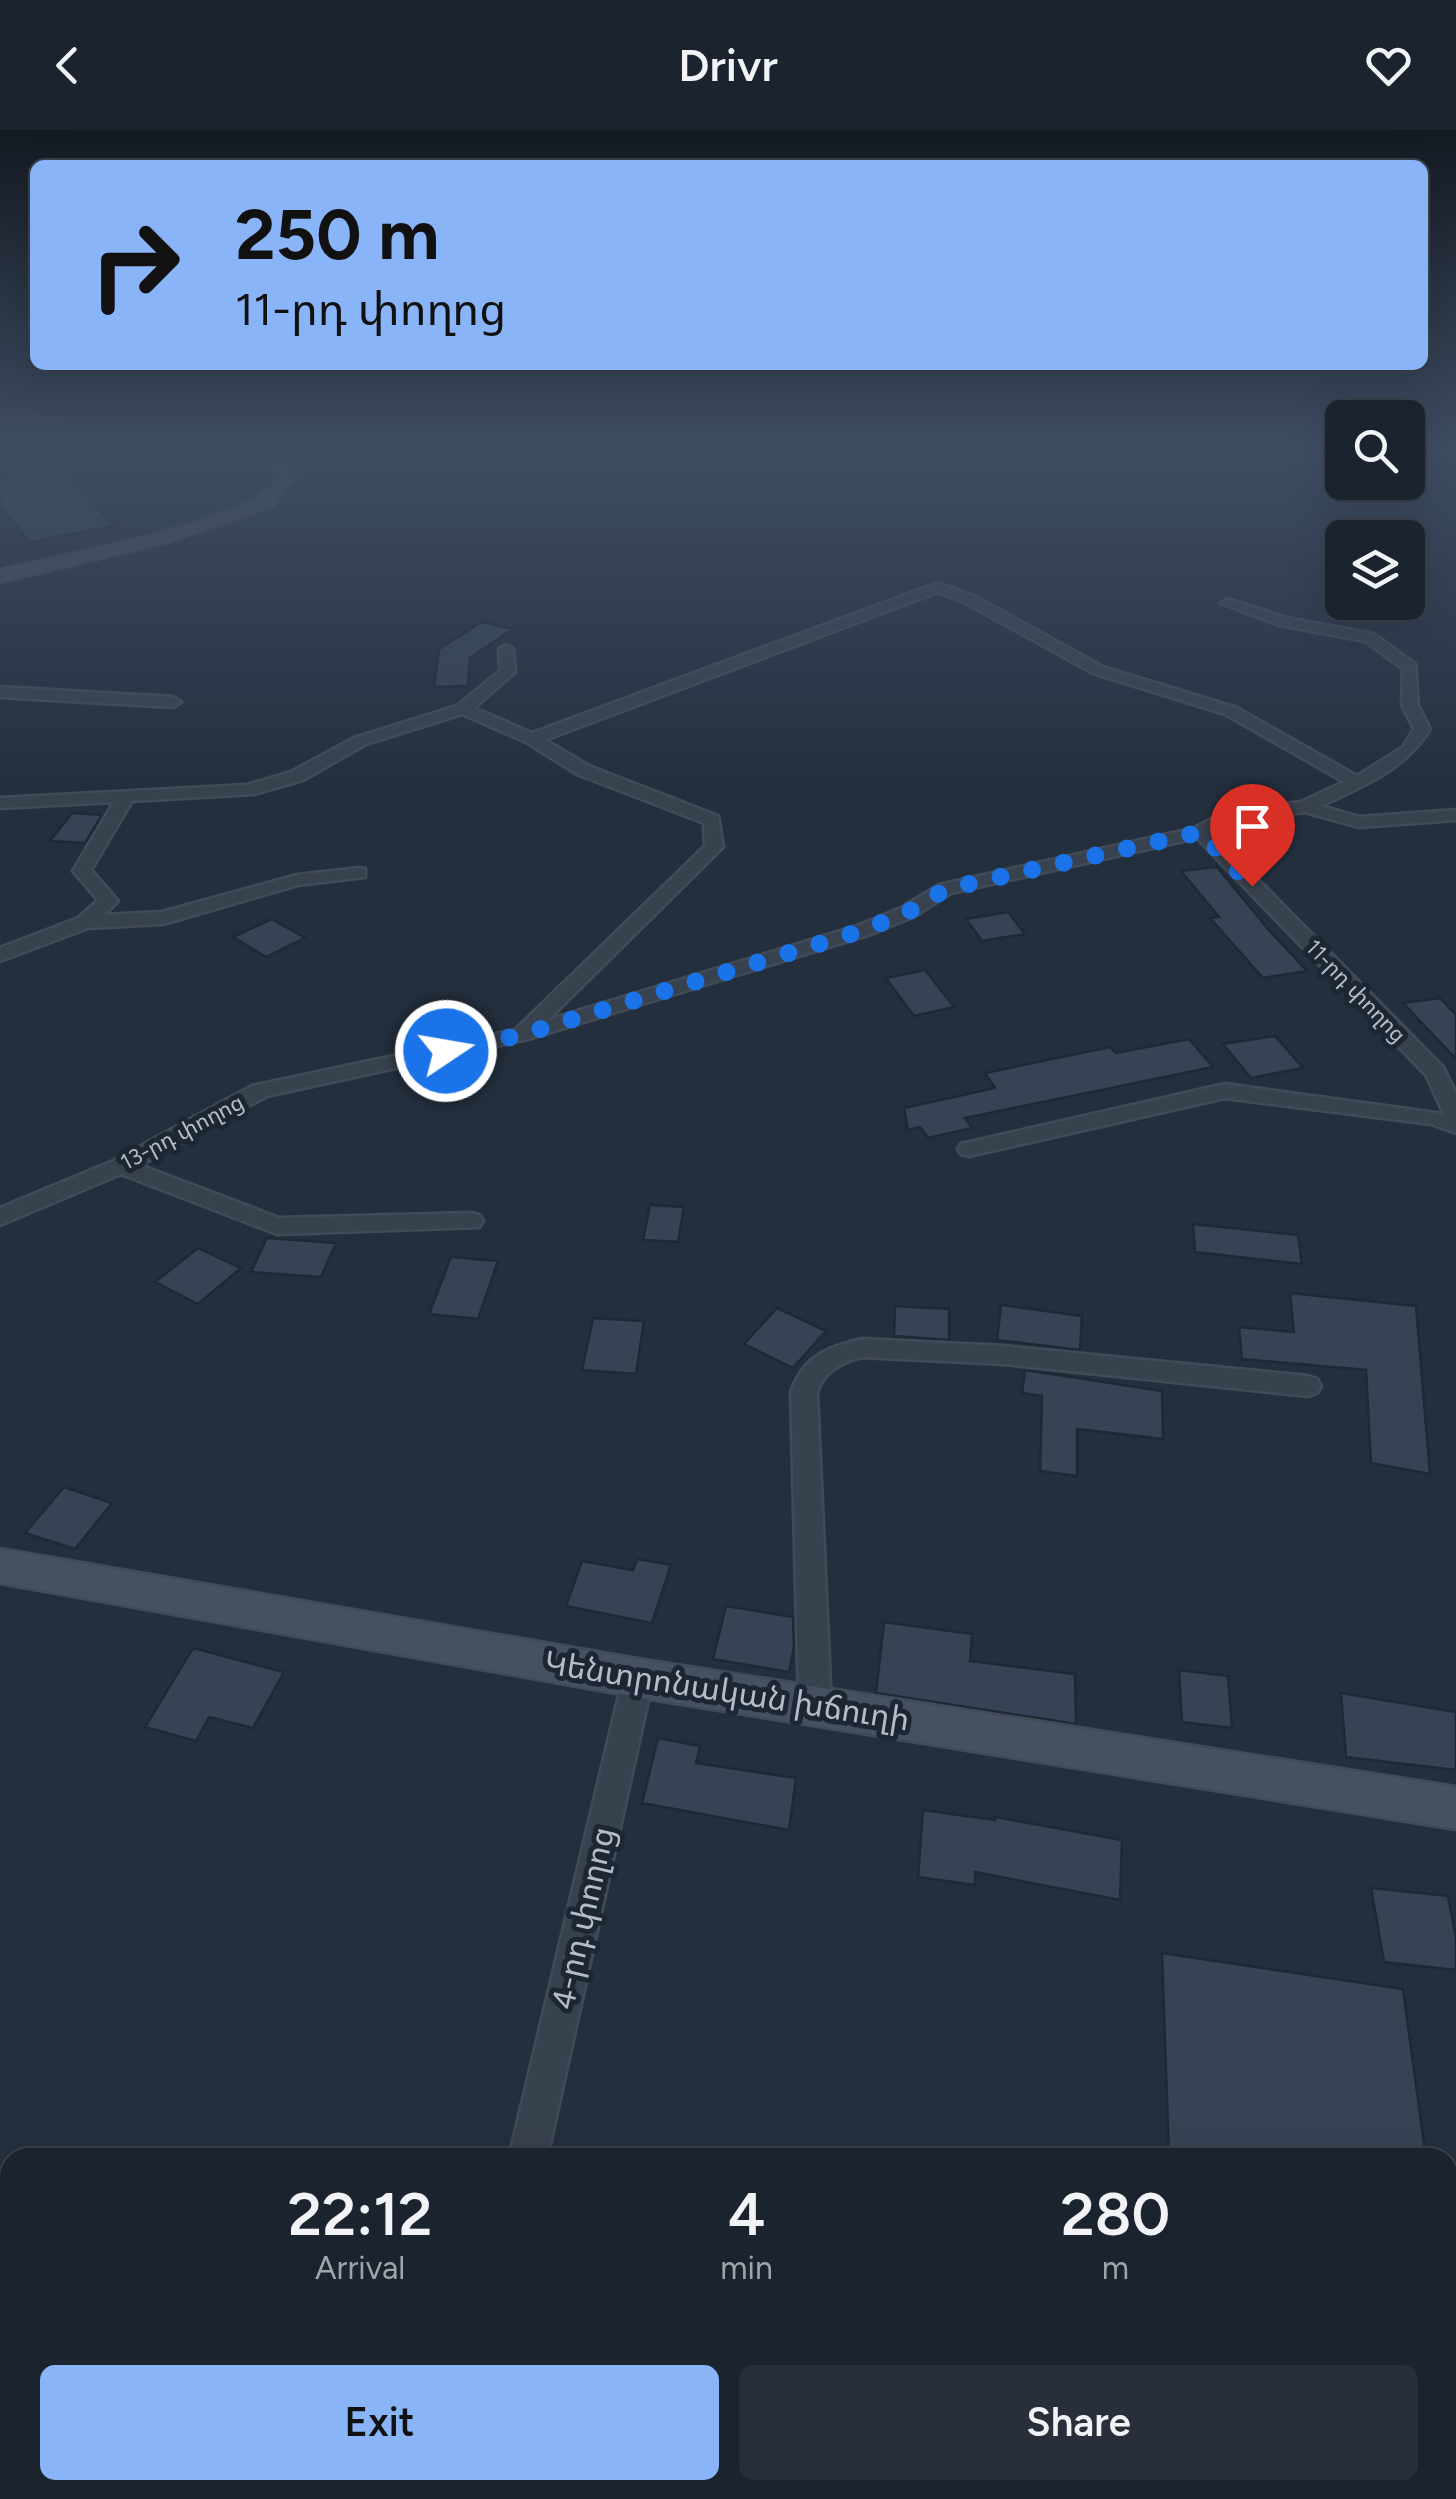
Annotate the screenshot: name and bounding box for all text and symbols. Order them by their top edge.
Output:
icon: back [40,38,95,93]
text: Drivr [678,38,778,92]
icon: heart [1361,38,1416,93]
text: 250 m [235,192,439,277]
icon: right [70,200,200,330]
text: 11-րդ փողոց [235,282,506,336]
map controls [1325,400,1425,620]
button: search [1325,400,1425,500]
button: layers [1325,520,1425,620]
pin [1210,784,1295,887]
icon: arrive [1225,799,1280,854]
street label: 11-րդ փողոց [1300,934,1412,1048]
position arrow [394,999,498,1103]
street label: 13-րդ փողոց [116,1088,248,1176]
street label: Կենտրոնական խճուղի [542,1643,912,1739]
street label: 4-րդ փողոց [544,1823,622,2013]
text: 22:12 [288,2178,433,2250]
text: 4 [728,2178,765,2250]
text: 280 [1061,2178,1170,2250]
text: Arrival [315,2249,405,2287]
text: min [720,2249,773,2287]
text: m [1102,2249,1129,2287]
button: Exit [40,2365,719,2480]
button: Share [739,2365,1418,2480]

